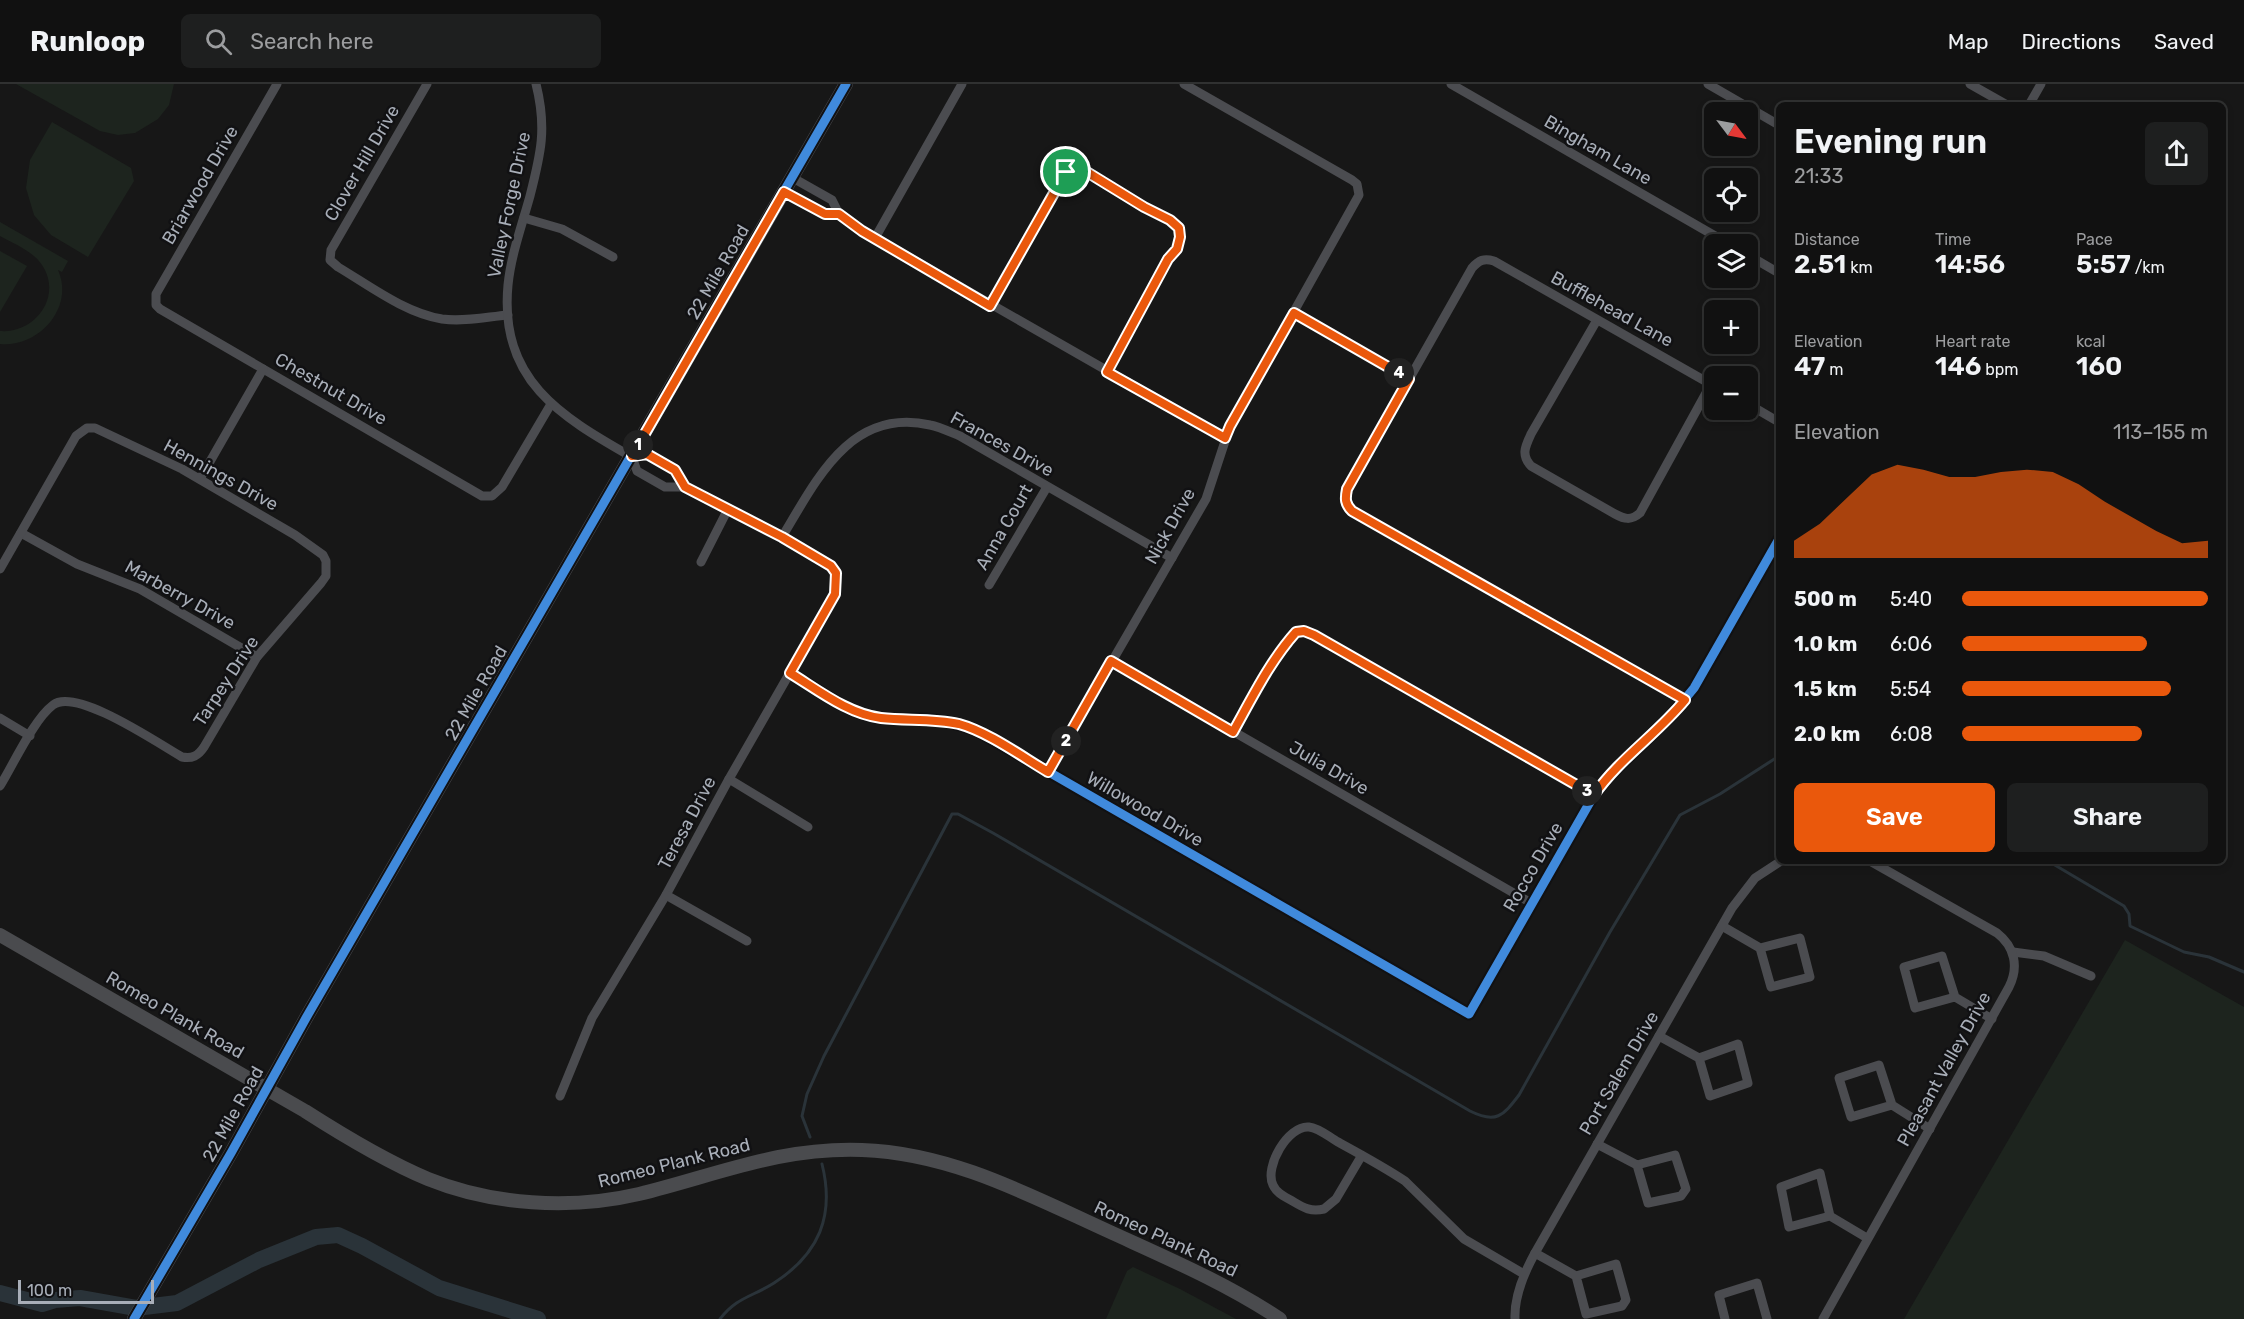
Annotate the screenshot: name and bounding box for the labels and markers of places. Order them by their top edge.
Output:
pin [1040,146,1091,197]
pin: 4 [1384,358,1414,388]
pin: 1 [623,430,653,460]
pin: 2 [1051,726,1081,756]
pin: 3 [1572,776,1602,806]

